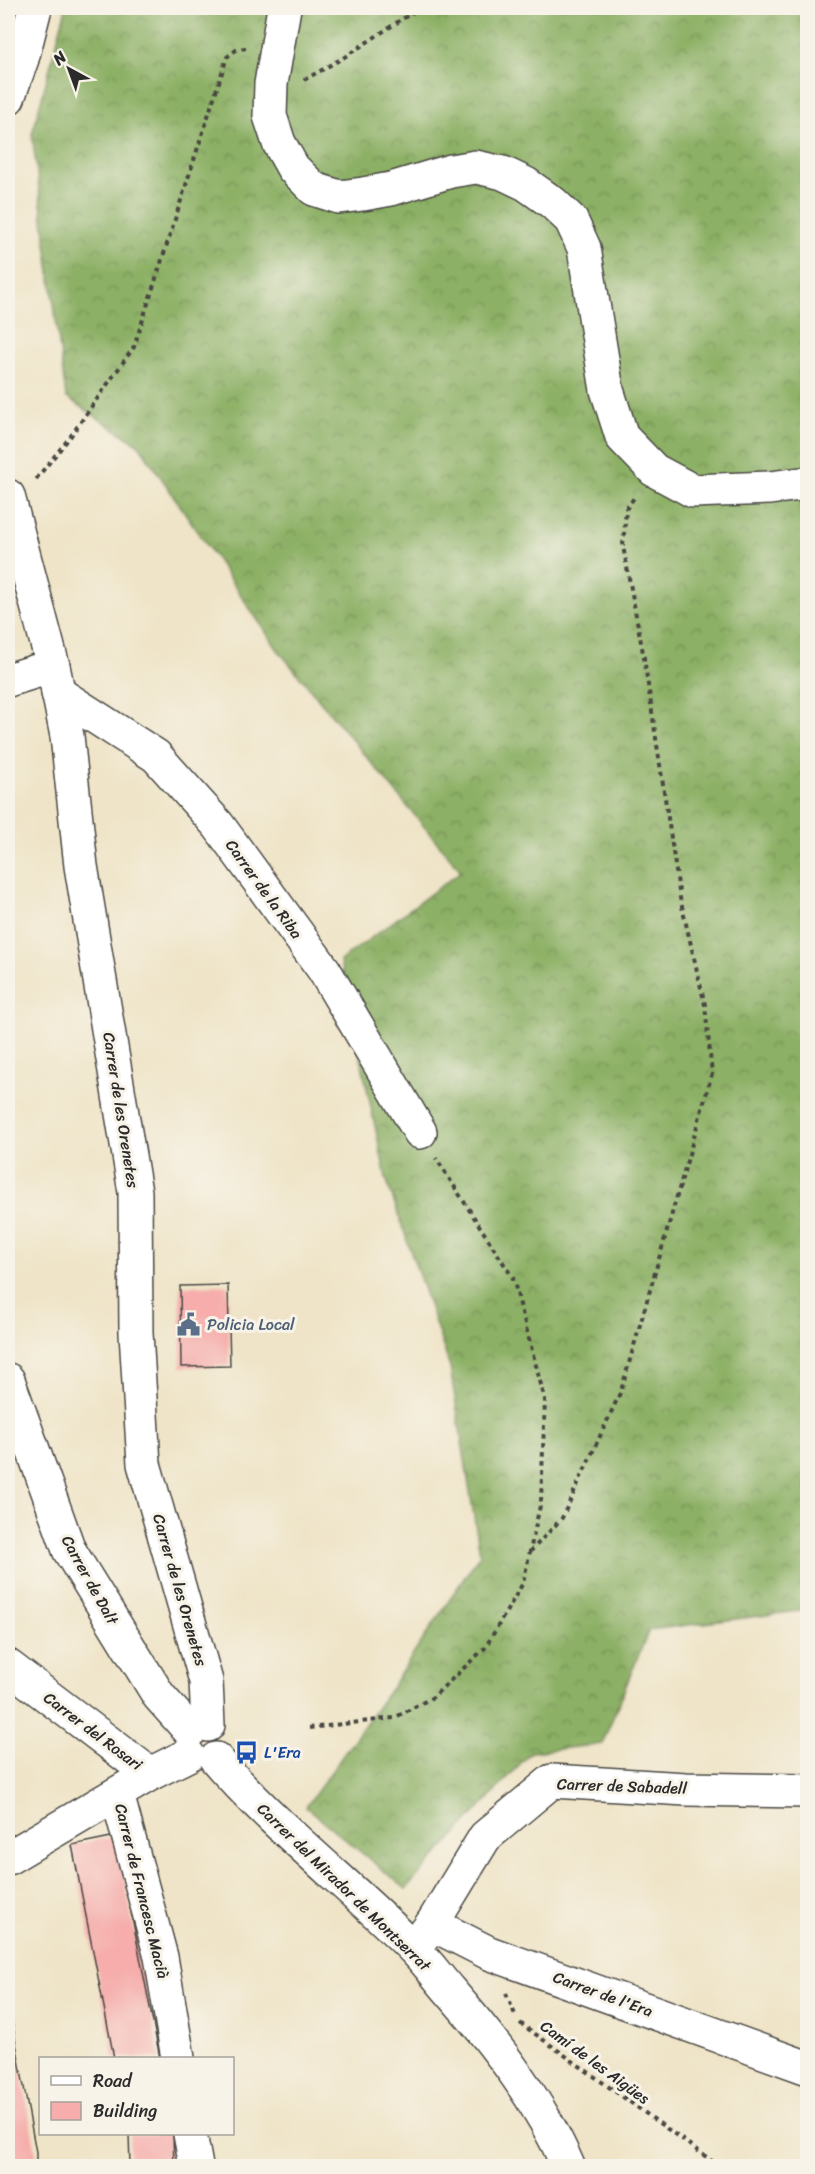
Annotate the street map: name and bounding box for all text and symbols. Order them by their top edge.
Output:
north arrow [39,39,99,99]
text: N [45,43,74,73]
street label: Carrer de la Riba [218,833,310,945]
street label: Carrer de les Orenetes [94,1030,148,1191]
place label: Policia Local [207,1310,295,1339]
public building icon: Policia Local [176,1311,202,1337]
street label: Carrer de les Orenetes [144,1510,216,1670]
street label: Carrer de Dalt [53,1530,127,1631]
street label: Carrer del Rosari [37,1684,149,1779]
place label: L'Era [264,1738,301,1767]
bus stop icon: L'Era [233,1739,259,1765]
street label: Carrer de Sabadell [556,1769,688,1803]
street label: Carrer del Mirador de Montserrat [250,1795,438,1979]
street label: Carrer de Francesc Macià [106,1800,178,1982]
street label: Carrer de l'Era [549,1963,657,2025]
street label: Camí de les Aigües [534,2012,656,2112]
legend [39,2057,234,2135]
text: Road [93,2065,133,2097]
text: Building [93,2095,157,2127]

